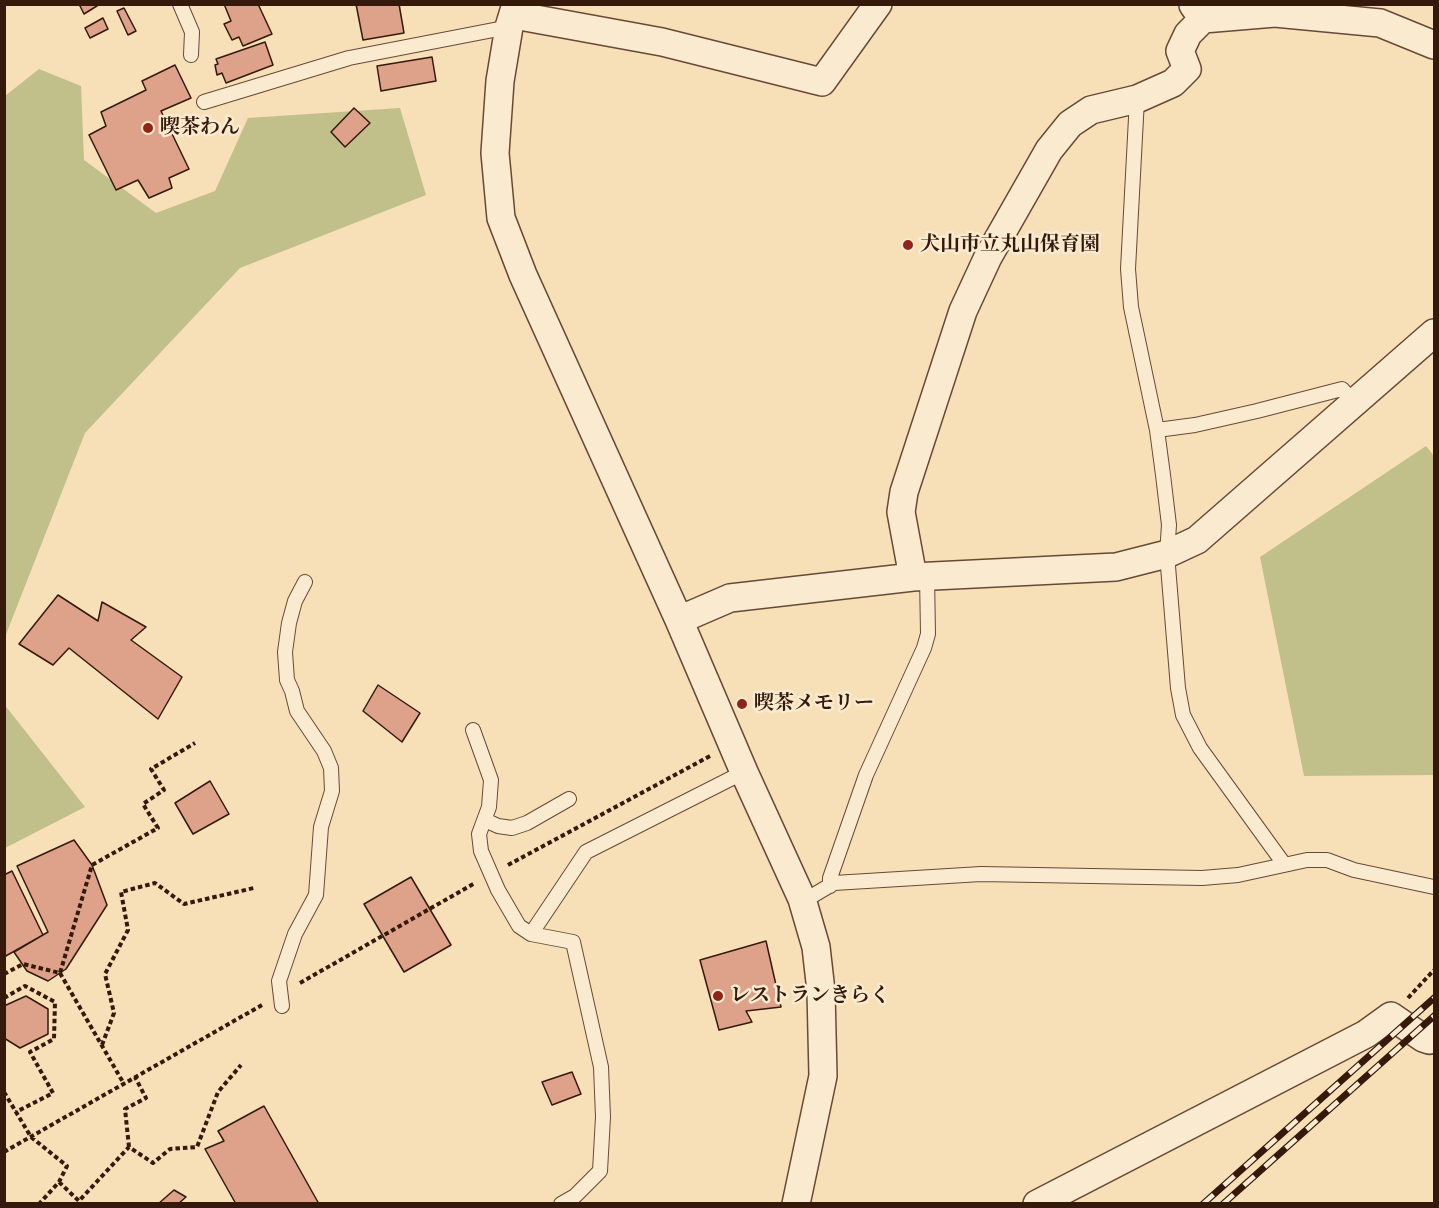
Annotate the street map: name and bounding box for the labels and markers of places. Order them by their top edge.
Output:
place label: 喫茶わん [160,116,240,140]
marker: 喫茶わん [141,121,155,135]
place label: 犬山市立丸山保育園 [920,233,1100,257]
marker: 犬山市立丸山保育園 [901,238,915,252]
place label: 喫茶メモリー [754,692,874,716]
marker: 喫茶メモリー [735,697,749,711]
place label: レストランきらく [730,984,890,1008]
marker: レストランきらく [711,989,725,1003]

